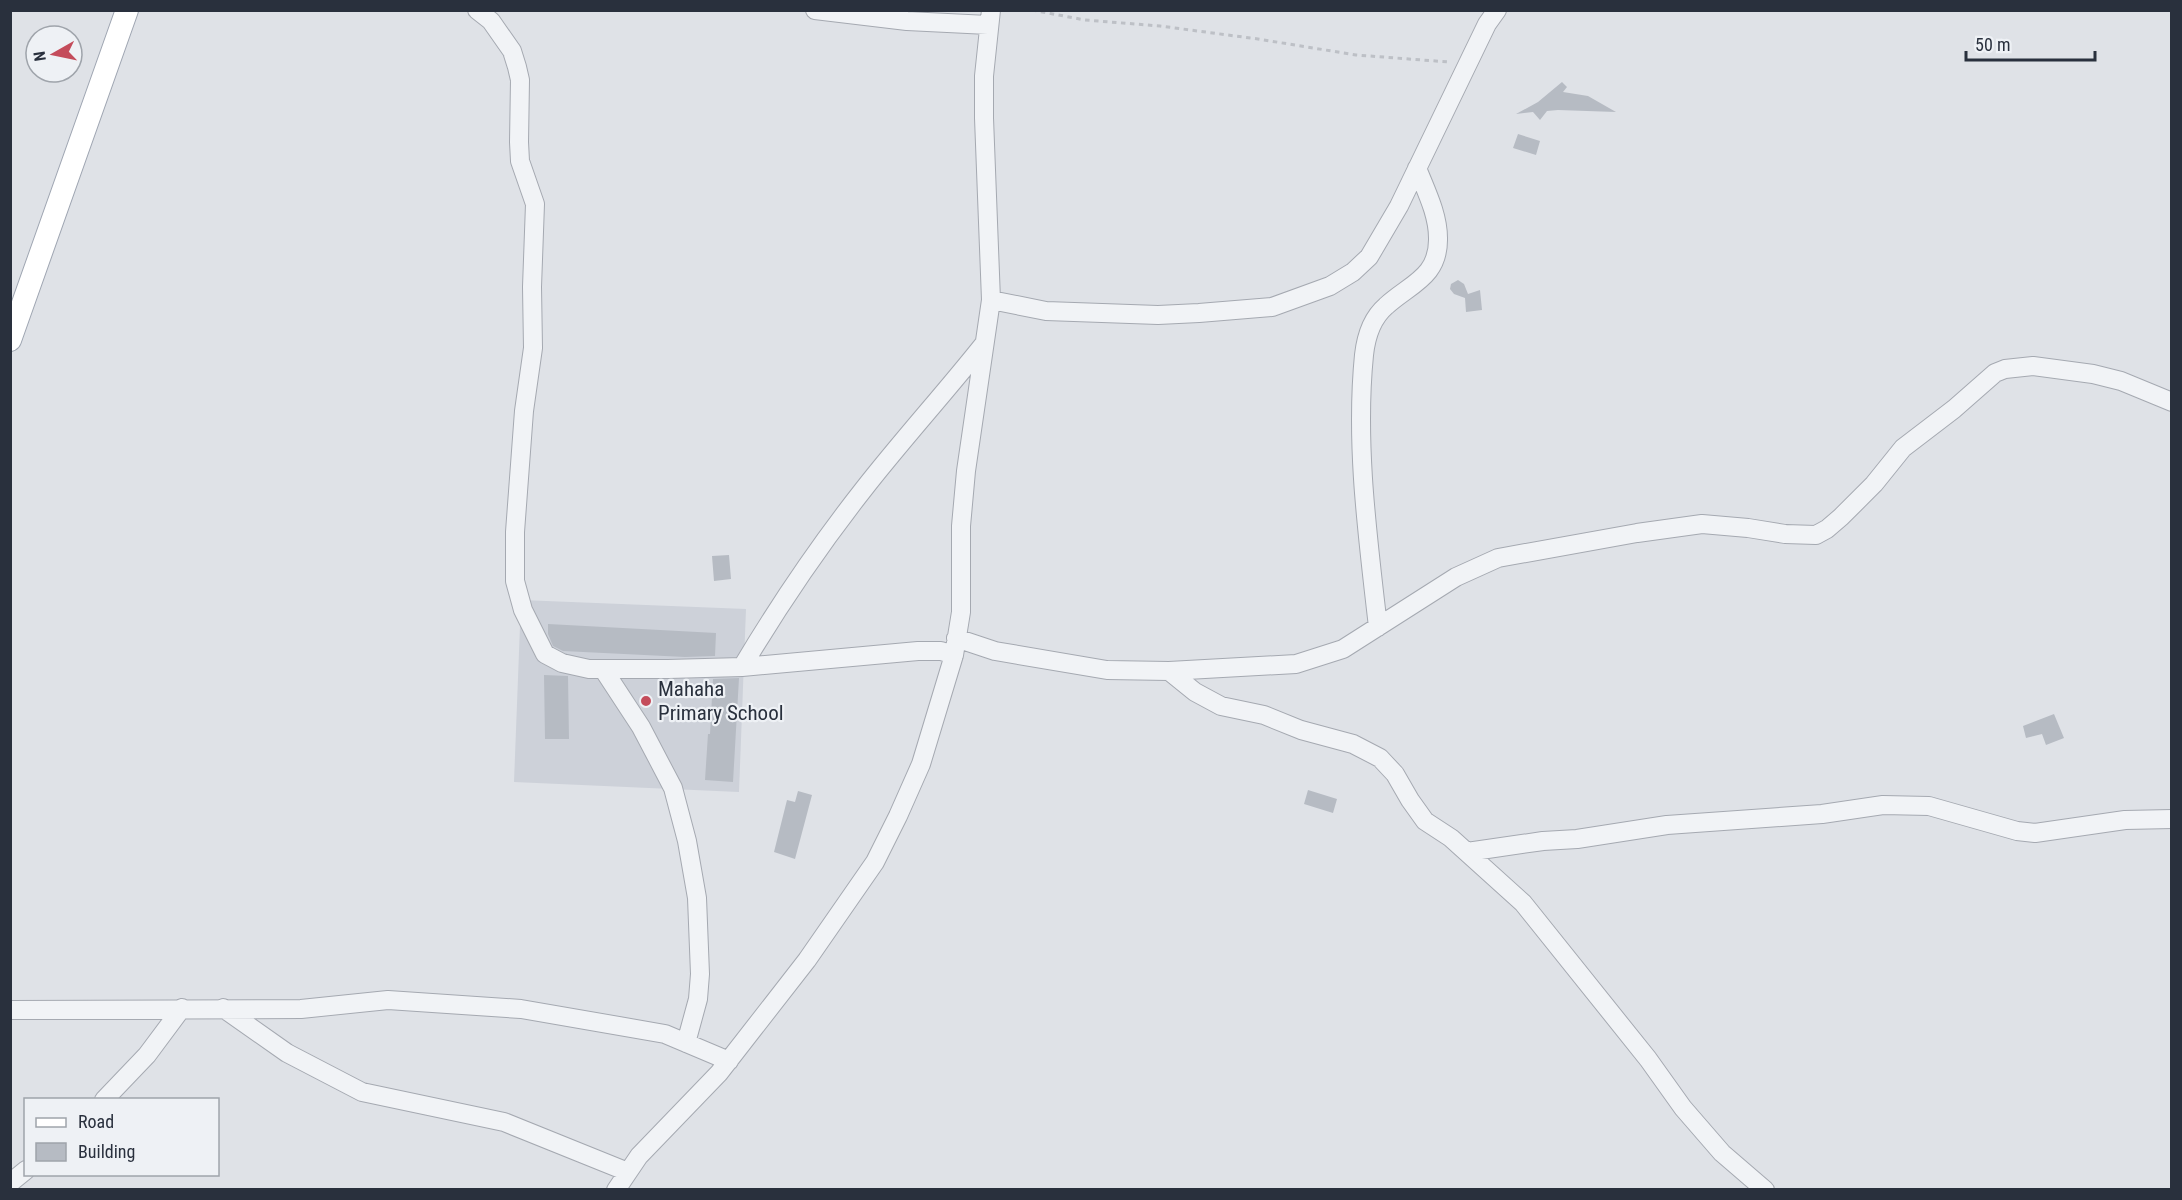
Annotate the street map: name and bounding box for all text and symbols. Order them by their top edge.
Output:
north arrow [24,24,84,84]
scale bar [1966,24,2095,62]
text: 50 m [1975,34,2010,55]
text: N [30,50,50,63]
place label: Mahaha Primary School [658,677,784,725]
marker: Mahaha Primary School [639,694,653,708]
legend [24,1098,219,1176]
text: Road [78,1111,114,1132]
text: Building [78,1141,135,1162]

